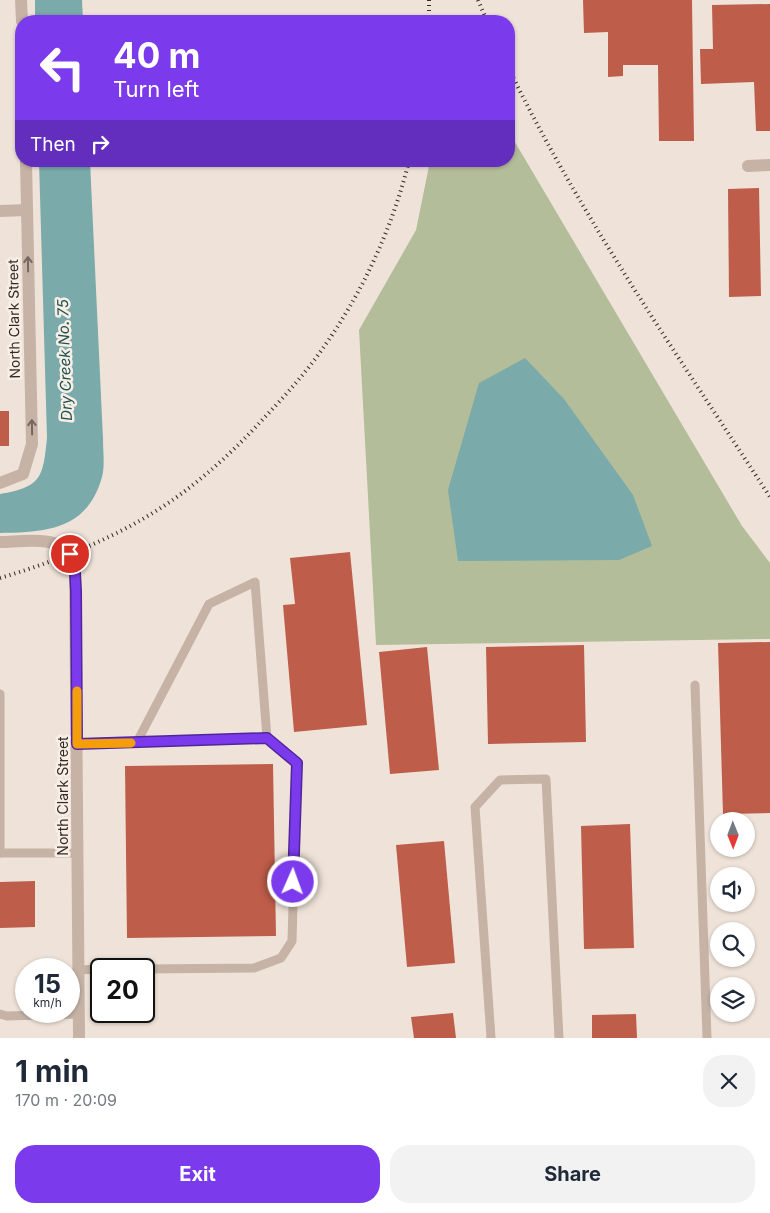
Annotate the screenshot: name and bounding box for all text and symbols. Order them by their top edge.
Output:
text: 40 m [113,34,201,76]
icon: left [30,35,95,100]
text: Turn left [113,76,199,102]
icon: right [86,130,114,158]
text: Then [30,133,76,156]
one-way arrow [23,257,33,273]
street label: North Clark Street [4,259,23,379]
water label: Dry Creek No. 75 [53,299,76,421]
one-way arrow [27,419,37,436]
pin [49,533,91,575]
icon: arrive [56,540,84,568]
street label: North Clark Street [54,736,71,856]
north arrow [710,812,755,858]
map controls [710,812,755,1022]
position arrow [266,855,318,907]
button: sound [710,867,755,912]
button: search [710,922,755,967]
speed limit sign: 20 [90,958,155,1023]
text: 15 [34,969,61,999]
button: layers [710,977,755,1022]
text: km/h [33,995,62,1010]
text: 1 min [15,1053,89,1089]
button: close [703,1055,755,1107]
text: 170 m · 20:09 [15,1090,117,1110]
button: Exit [15,1145,380,1203]
button: Share [390,1145,755,1203]

